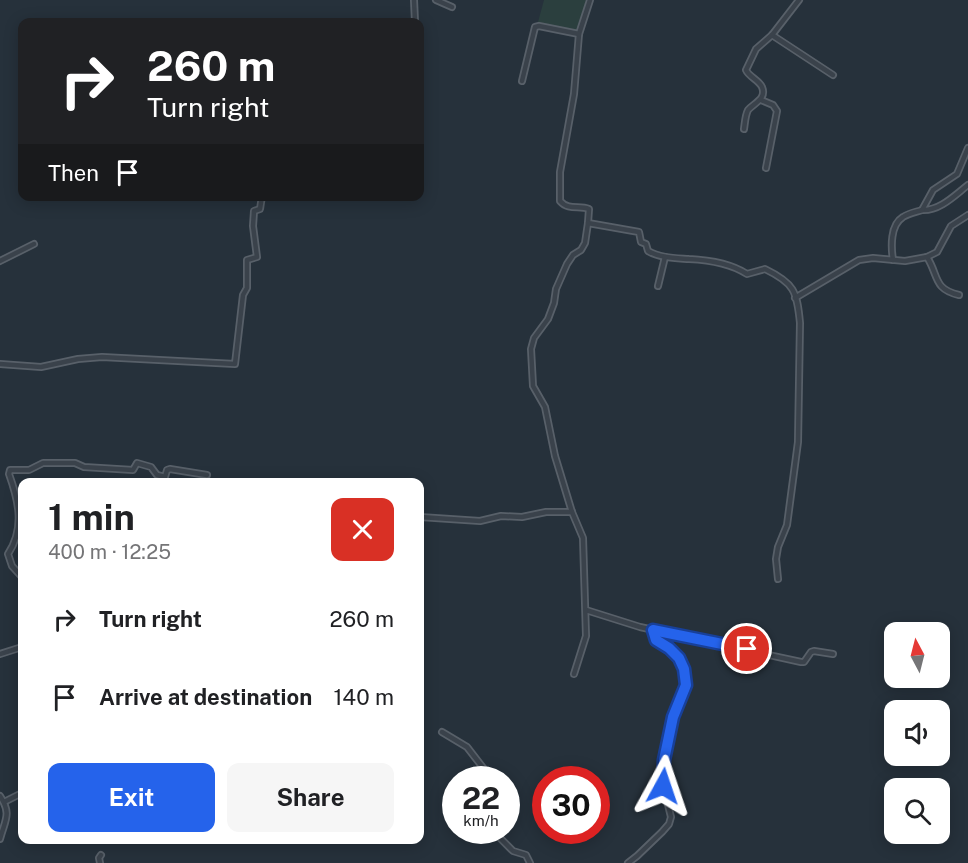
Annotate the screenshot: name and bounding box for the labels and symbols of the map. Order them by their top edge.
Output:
north arrow [884,622,950,688]
pin [721,623,772,674]
position arrow [631,754,695,818]
speed limit sign: 30 [532,766,610,844]

